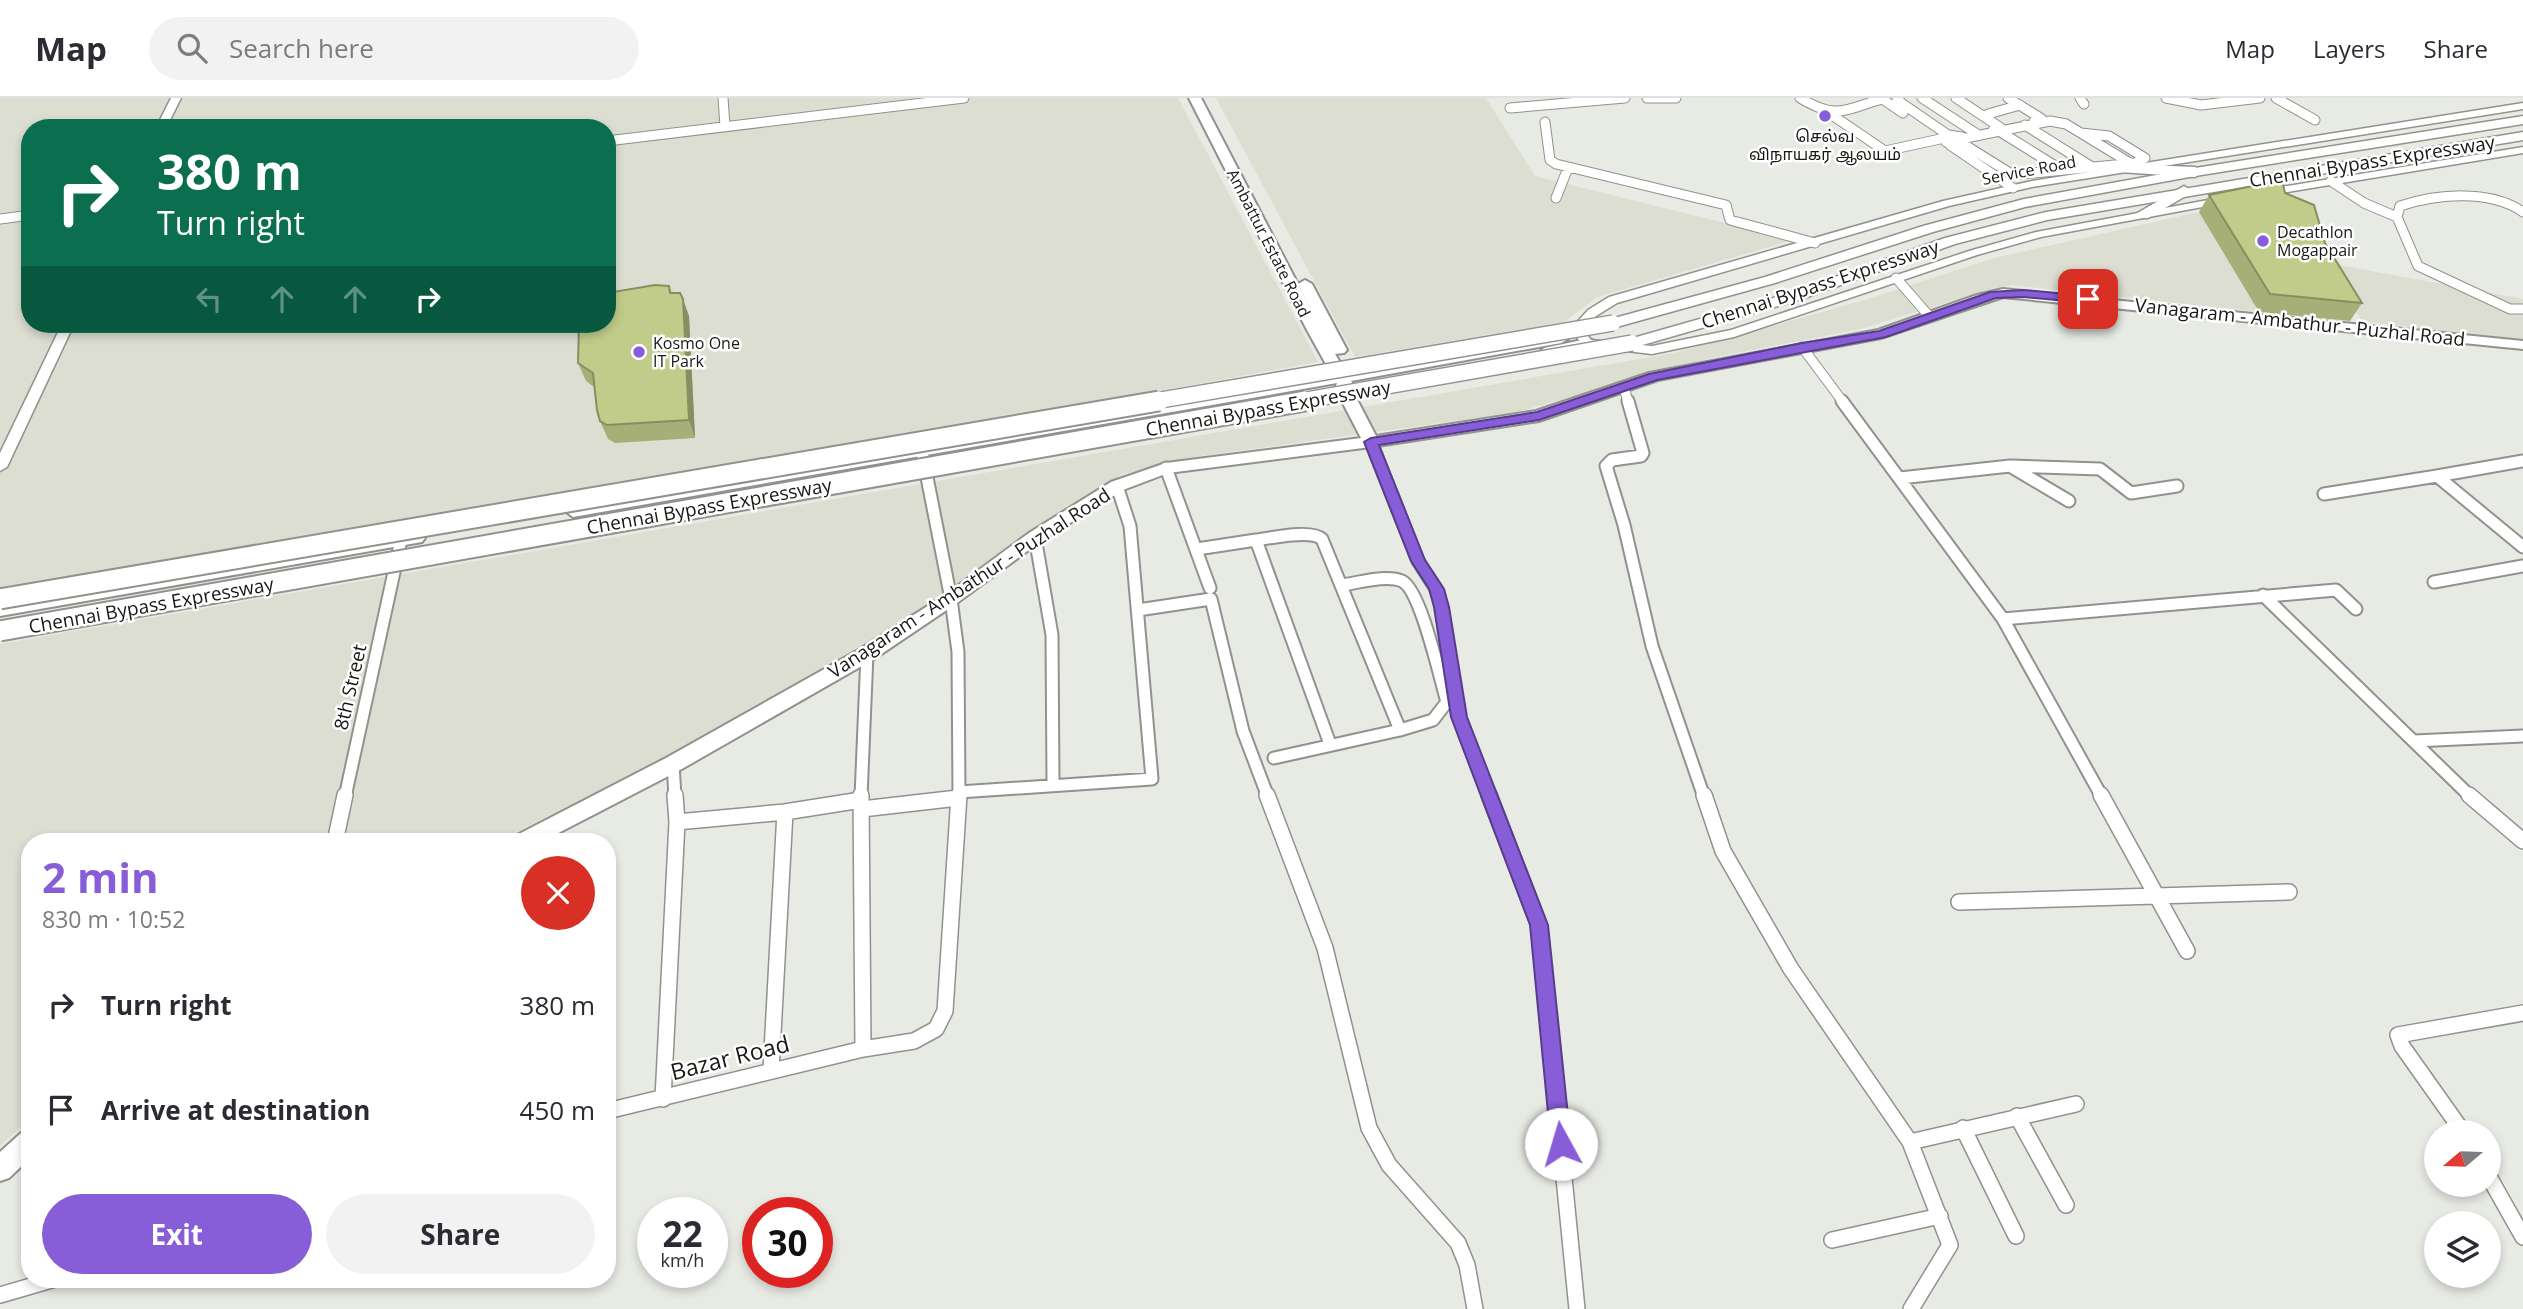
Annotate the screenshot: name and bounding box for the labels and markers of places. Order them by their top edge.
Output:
marker: செல்வ விநாயகர் ஆலயம் [1817,108,1833,124]
place label: செல்வ விநாயகர் ஆலயம் [1749,125,1901,166]
place label: Decathlon Mogappair [2277,221,2358,261]
marker: Decathlon Mogappair [2255,233,2271,249]
pin [2058,269,2118,329]
place label: Kosmo One IT Park [653,332,740,372]
marker: Kosmo One IT Park [631,344,647,360]

